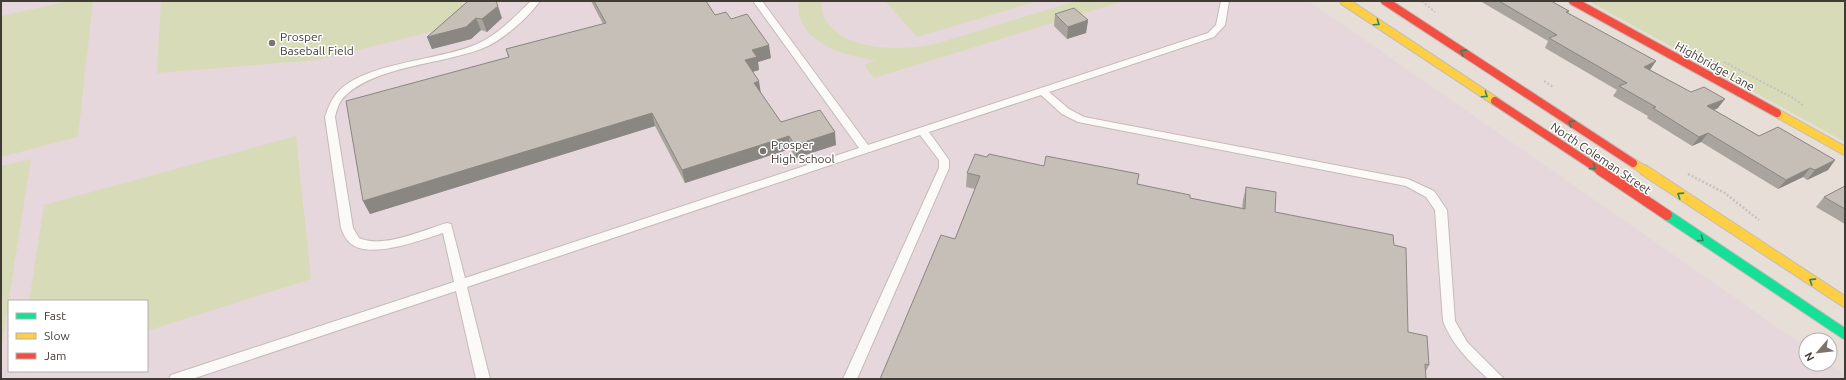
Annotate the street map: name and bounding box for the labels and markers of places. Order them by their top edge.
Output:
place label: Prosper Baseball Field [280,30,354,57]
marker: Prosper Baseball Field [267,38,277,48]
place label: Prosper High School [771,138,835,165]
marker: Prosper High School [758,146,768,156]

